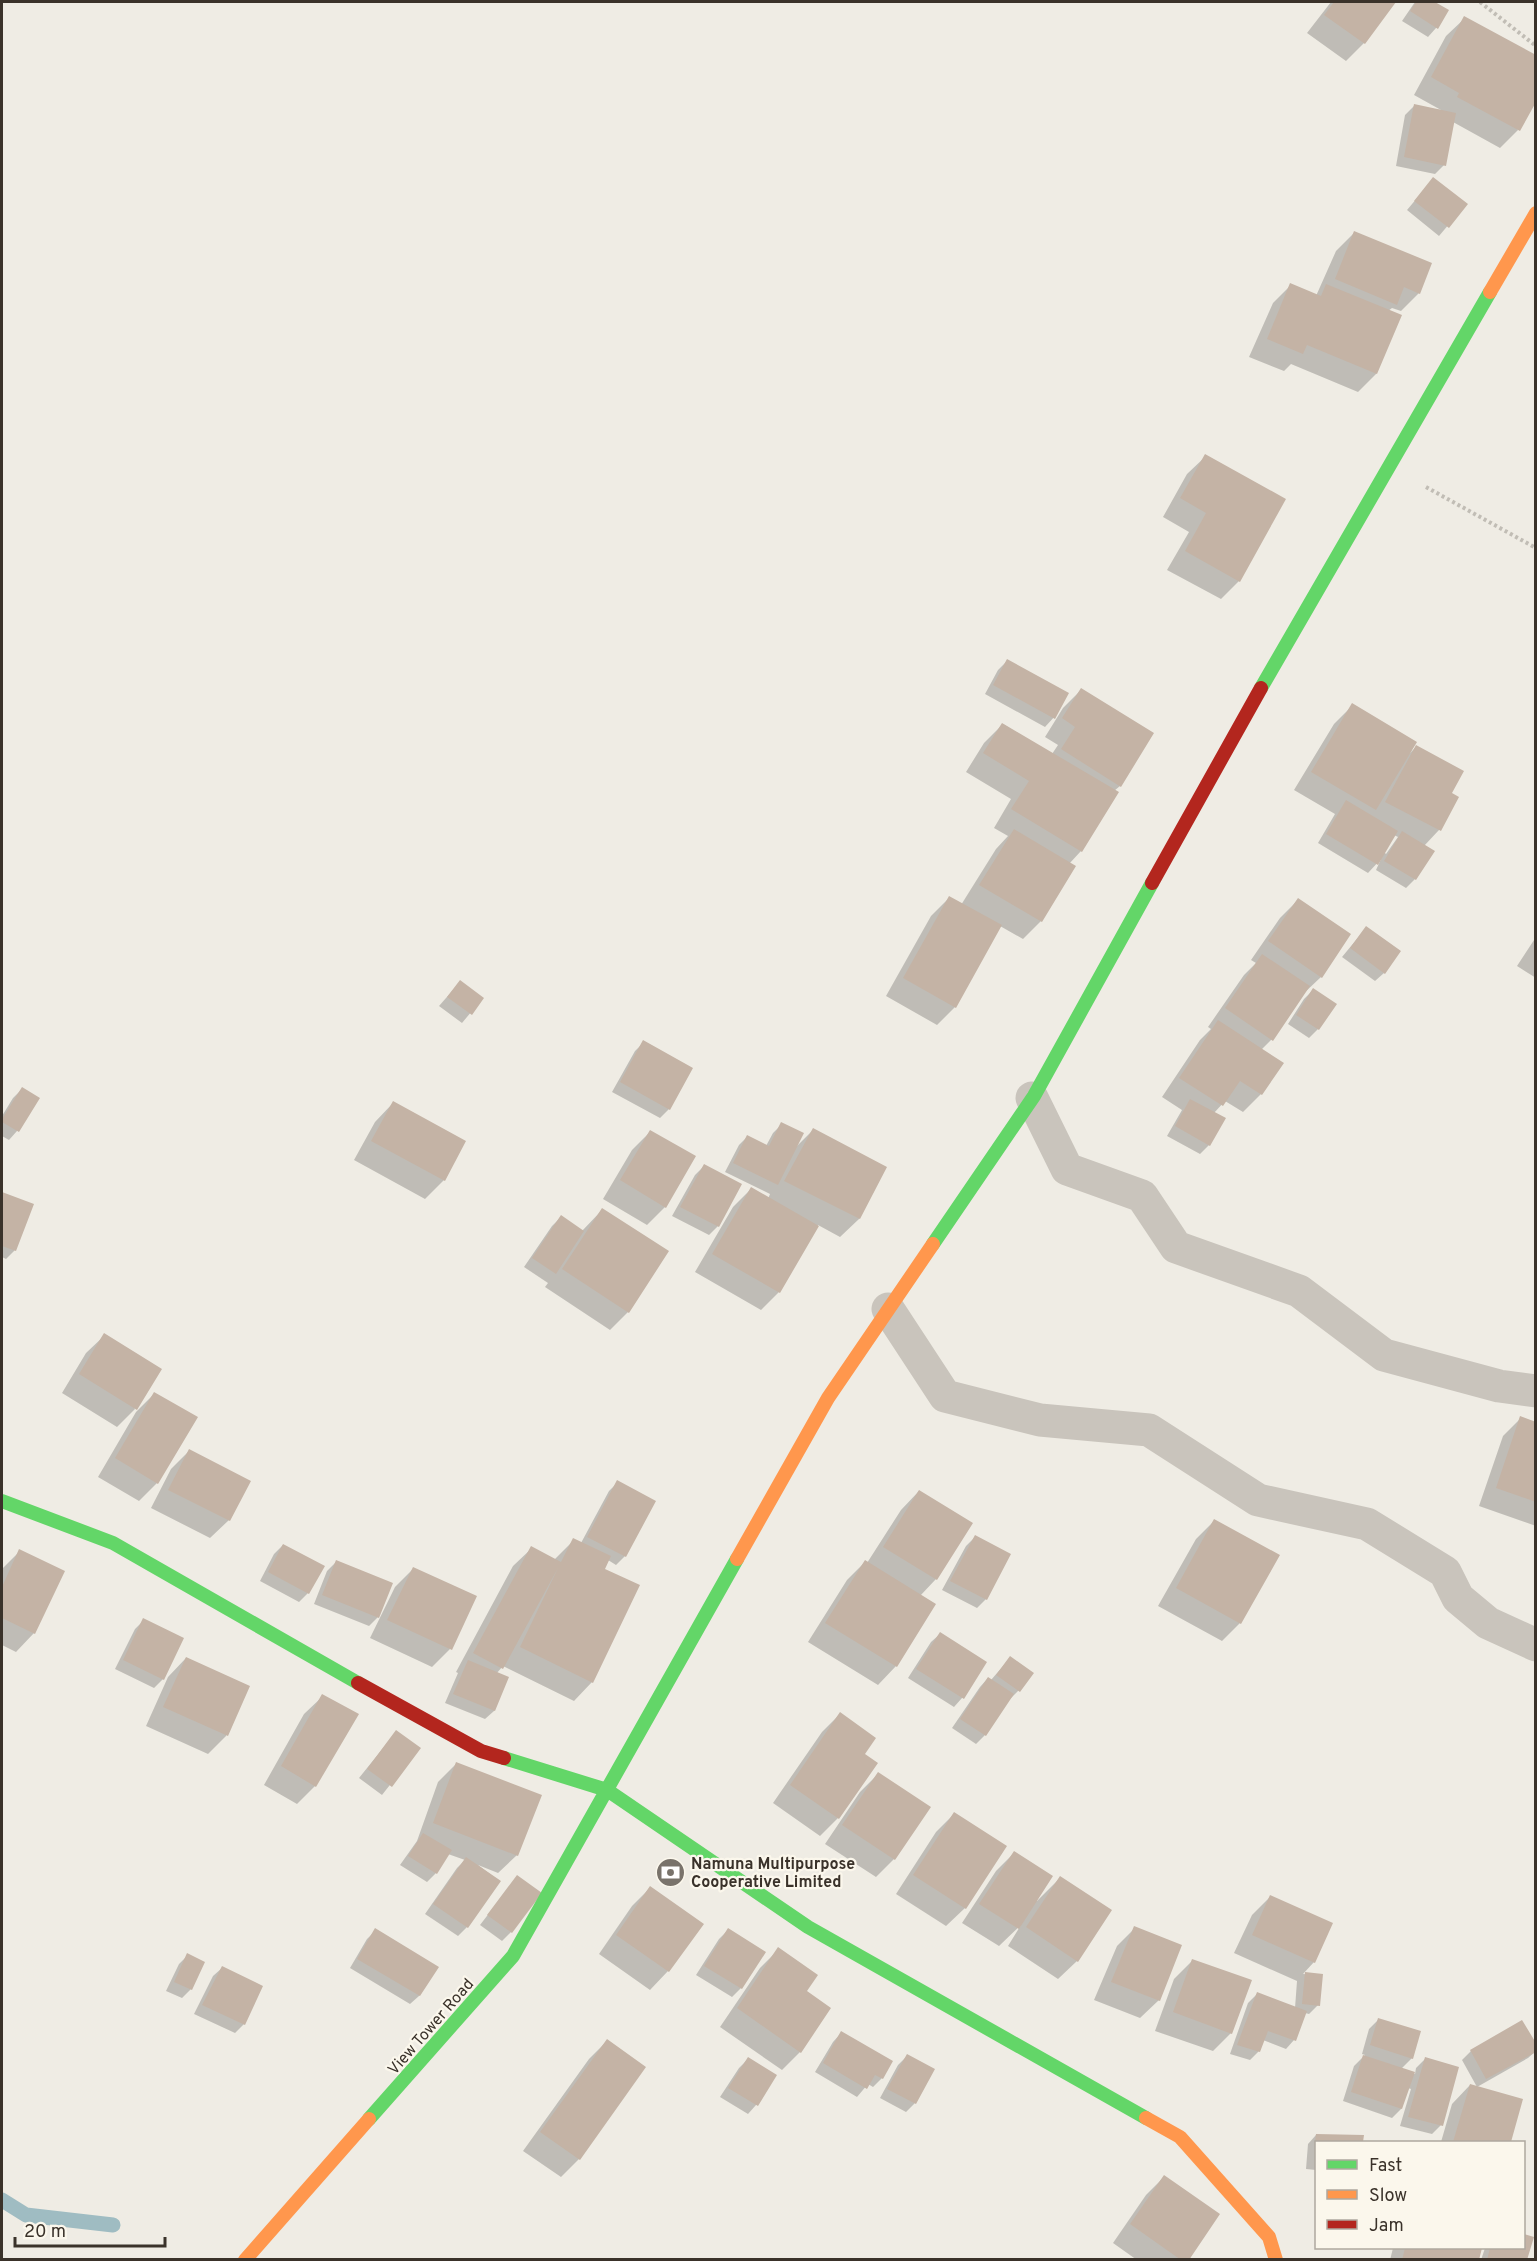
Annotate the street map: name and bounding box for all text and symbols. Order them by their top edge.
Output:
place label: Namuna Multipurpose Cooperative Limited [691,1855,855,1893]
bank icon: Namuna Multipurpose Cooperative Limited [654,1856,686,1888]
street label: View Tower Road [384,1975,479,2080]
legend [1315,2141,1525,2249]
text: Fast [1369,2155,1402,2178]
text: Slow [1369,2185,1407,2208]
scale bar [15,2210,165,2248]
text: Jam [1369,2215,1404,2238]
text: 20 m [24,2221,66,2244]

